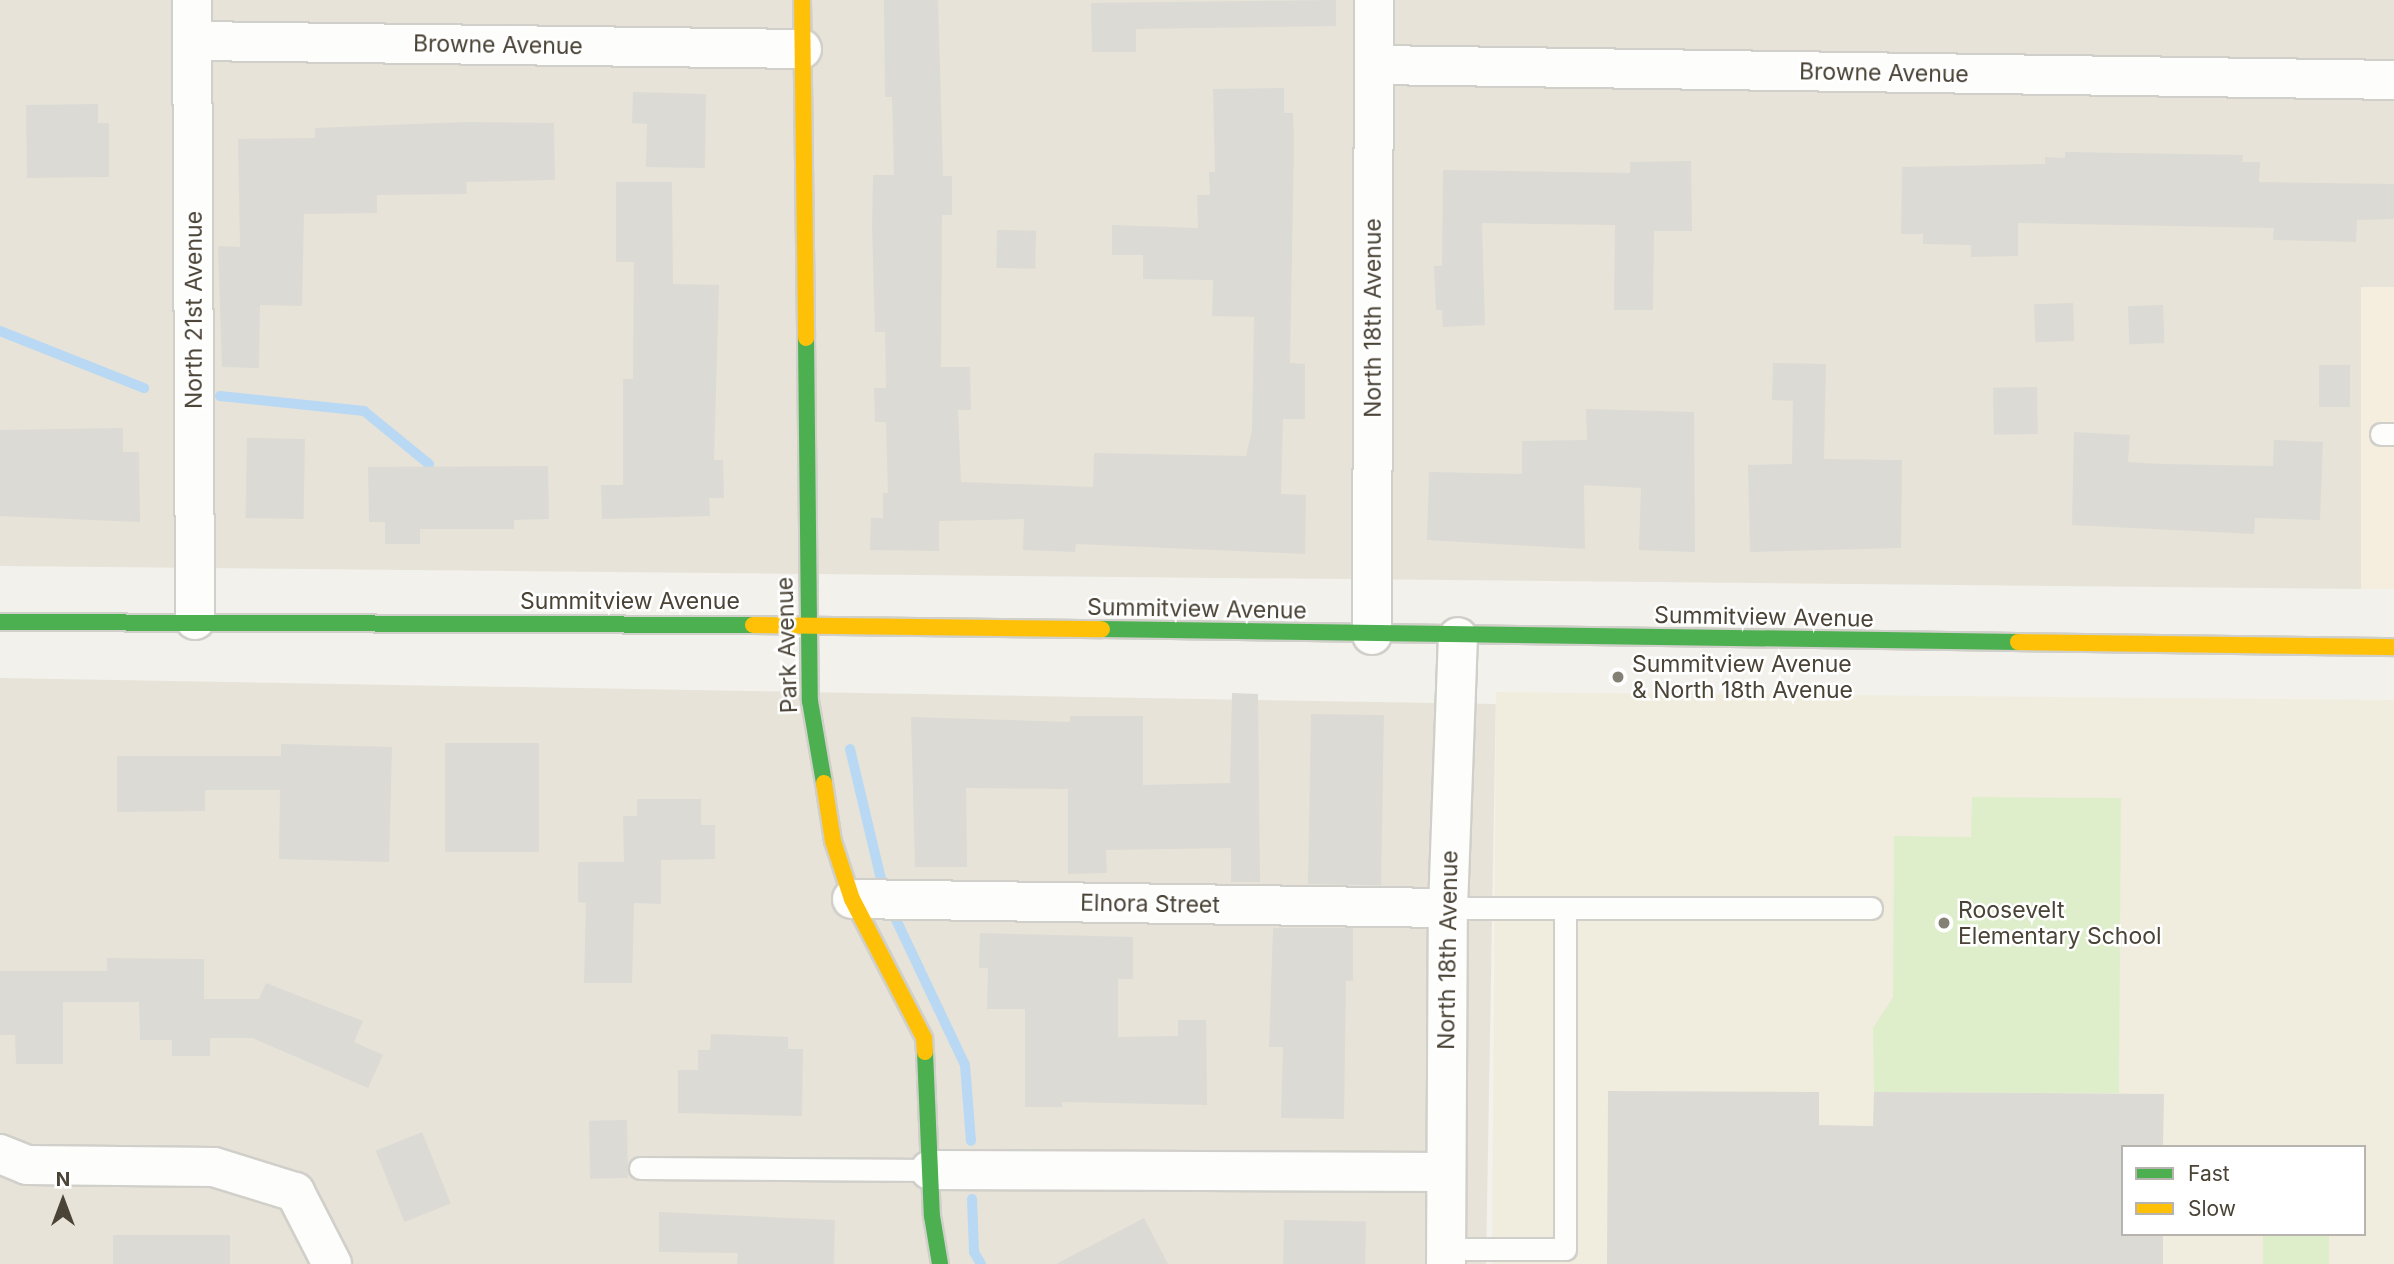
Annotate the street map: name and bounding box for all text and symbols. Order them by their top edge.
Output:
street label: Browne Avenue [413,30,583,60]
street label: Browne Avenue [1799,58,1969,88]
street label: North 21st Avenue [180,211,208,409]
street label: North 18th Avenue [1359,218,1387,418]
street label: Park Avenue [771,576,803,714]
street label: Summitview Avenue [520,587,740,615]
street label: Summitview Avenue [1087,593,1307,625]
street label: Summitview Avenue [1654,601,1874,633]
place label: Summitview Avenue & North 18th Avenue [1632,650,1853,704]
marker: Summitview Avenue & North 18th Avenue [1610,669,1626,685]
street label: North 18th Avenue [1432,850,1464,1050]
street label: Elnora Street [1080,889,1220,919]
place label: Roosevelt Elementary School [1958,896,2162,950]
marker: Roosevelt Elementary School [1936,915,1952,931]
legend [2121,1145,2366,1236]
text: Fast [2188,1161,2230,1186]
north arrow [28,1166,98,1236]
text: N [56,1168,70,1191]
text: Slow [2188,1196,2236,1221]

